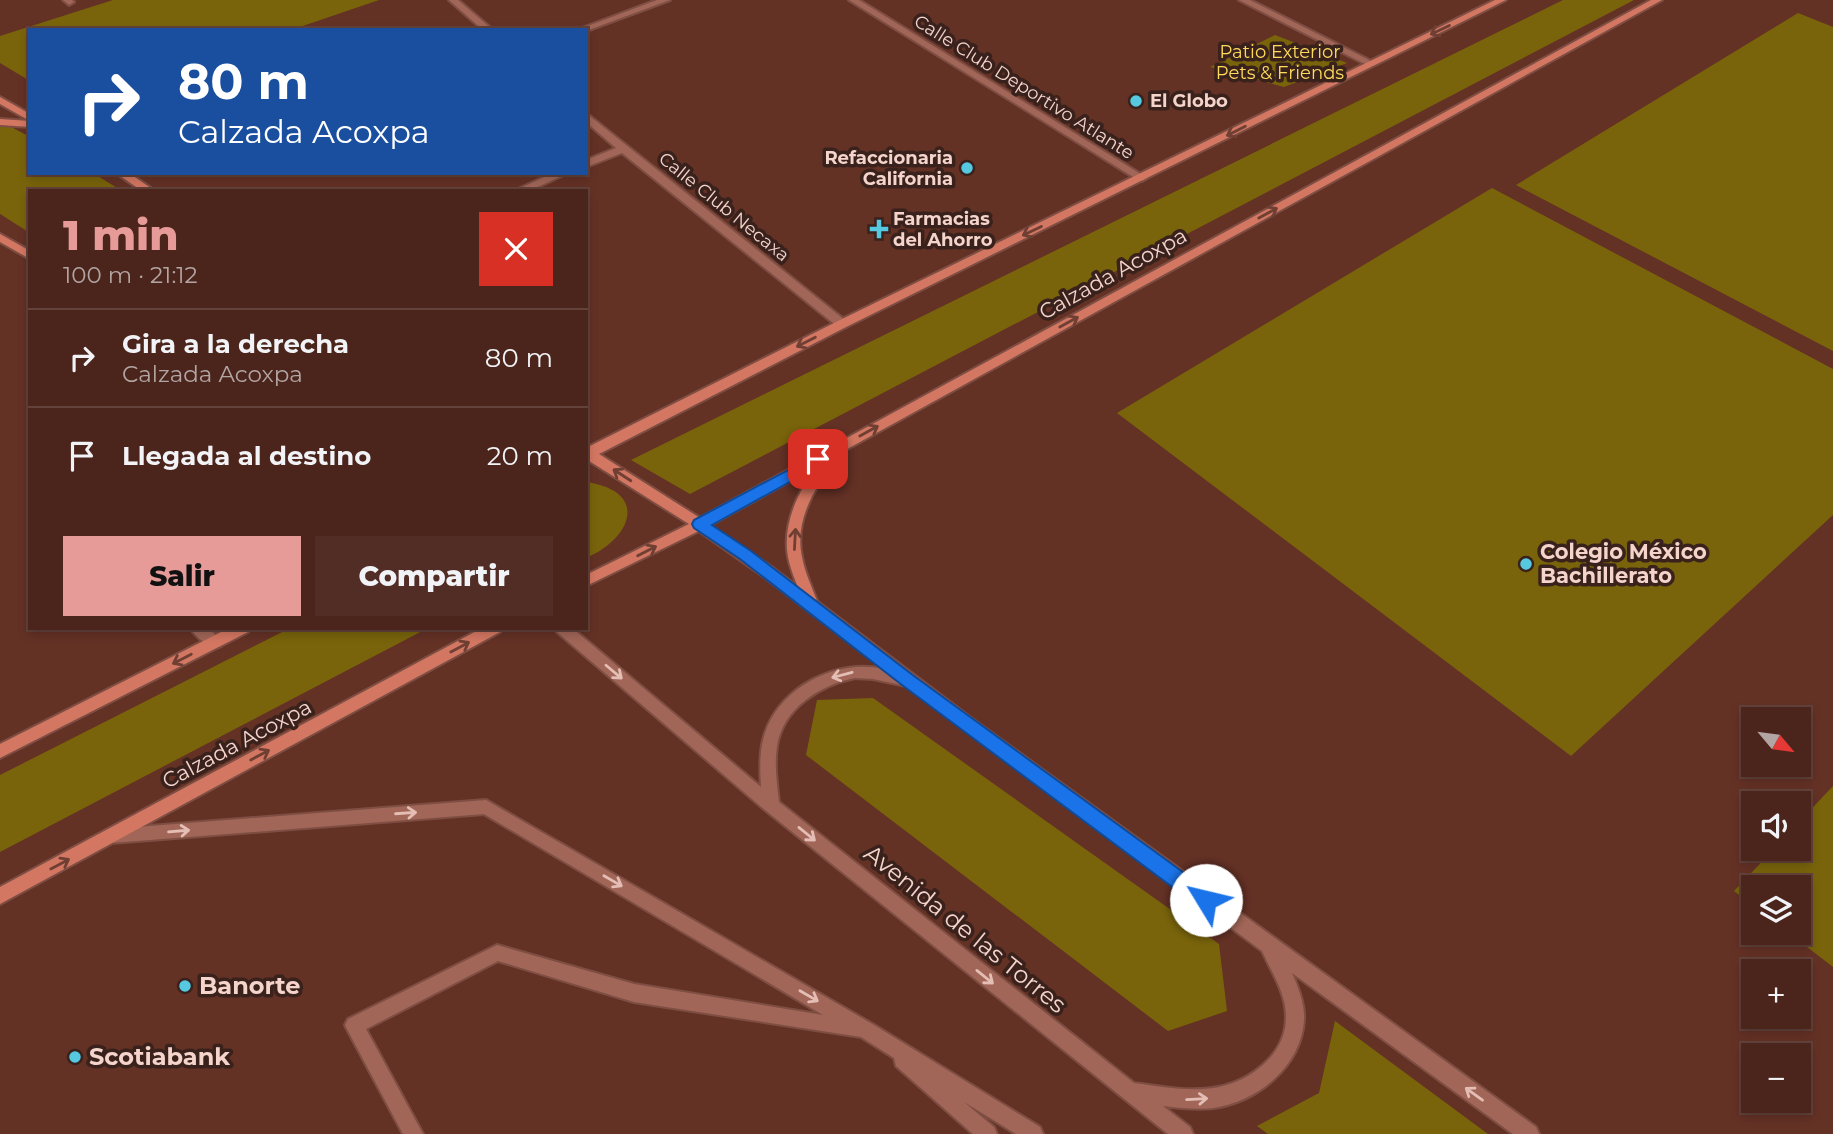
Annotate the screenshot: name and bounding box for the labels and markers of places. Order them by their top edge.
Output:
place label: El Globo [1150,90,1228,112]
marker: El Globo [1128,93,1144,109]
place label: Refaccionaria California [824,147,953,190]
marker: Refaccionaria California [959,160,975,176]
place label: Farmacias del Ahorro [893,208,993,251]
marker: Farmacias del Ahorro [871,221,887,237]
pin [788,429,848,489]
place label: Colegio México Bachillerato [1540,539,1707,588]
marker: Colegio México Bachillerato [1518,556,1534,572]
place label: Banorte [199,971,300,1000]
marker: Banorte [177,978,193,994]
place label: Scotiabank [89,1042,230,1071]
marker: Scotiabank [67,1049,83,1065]

